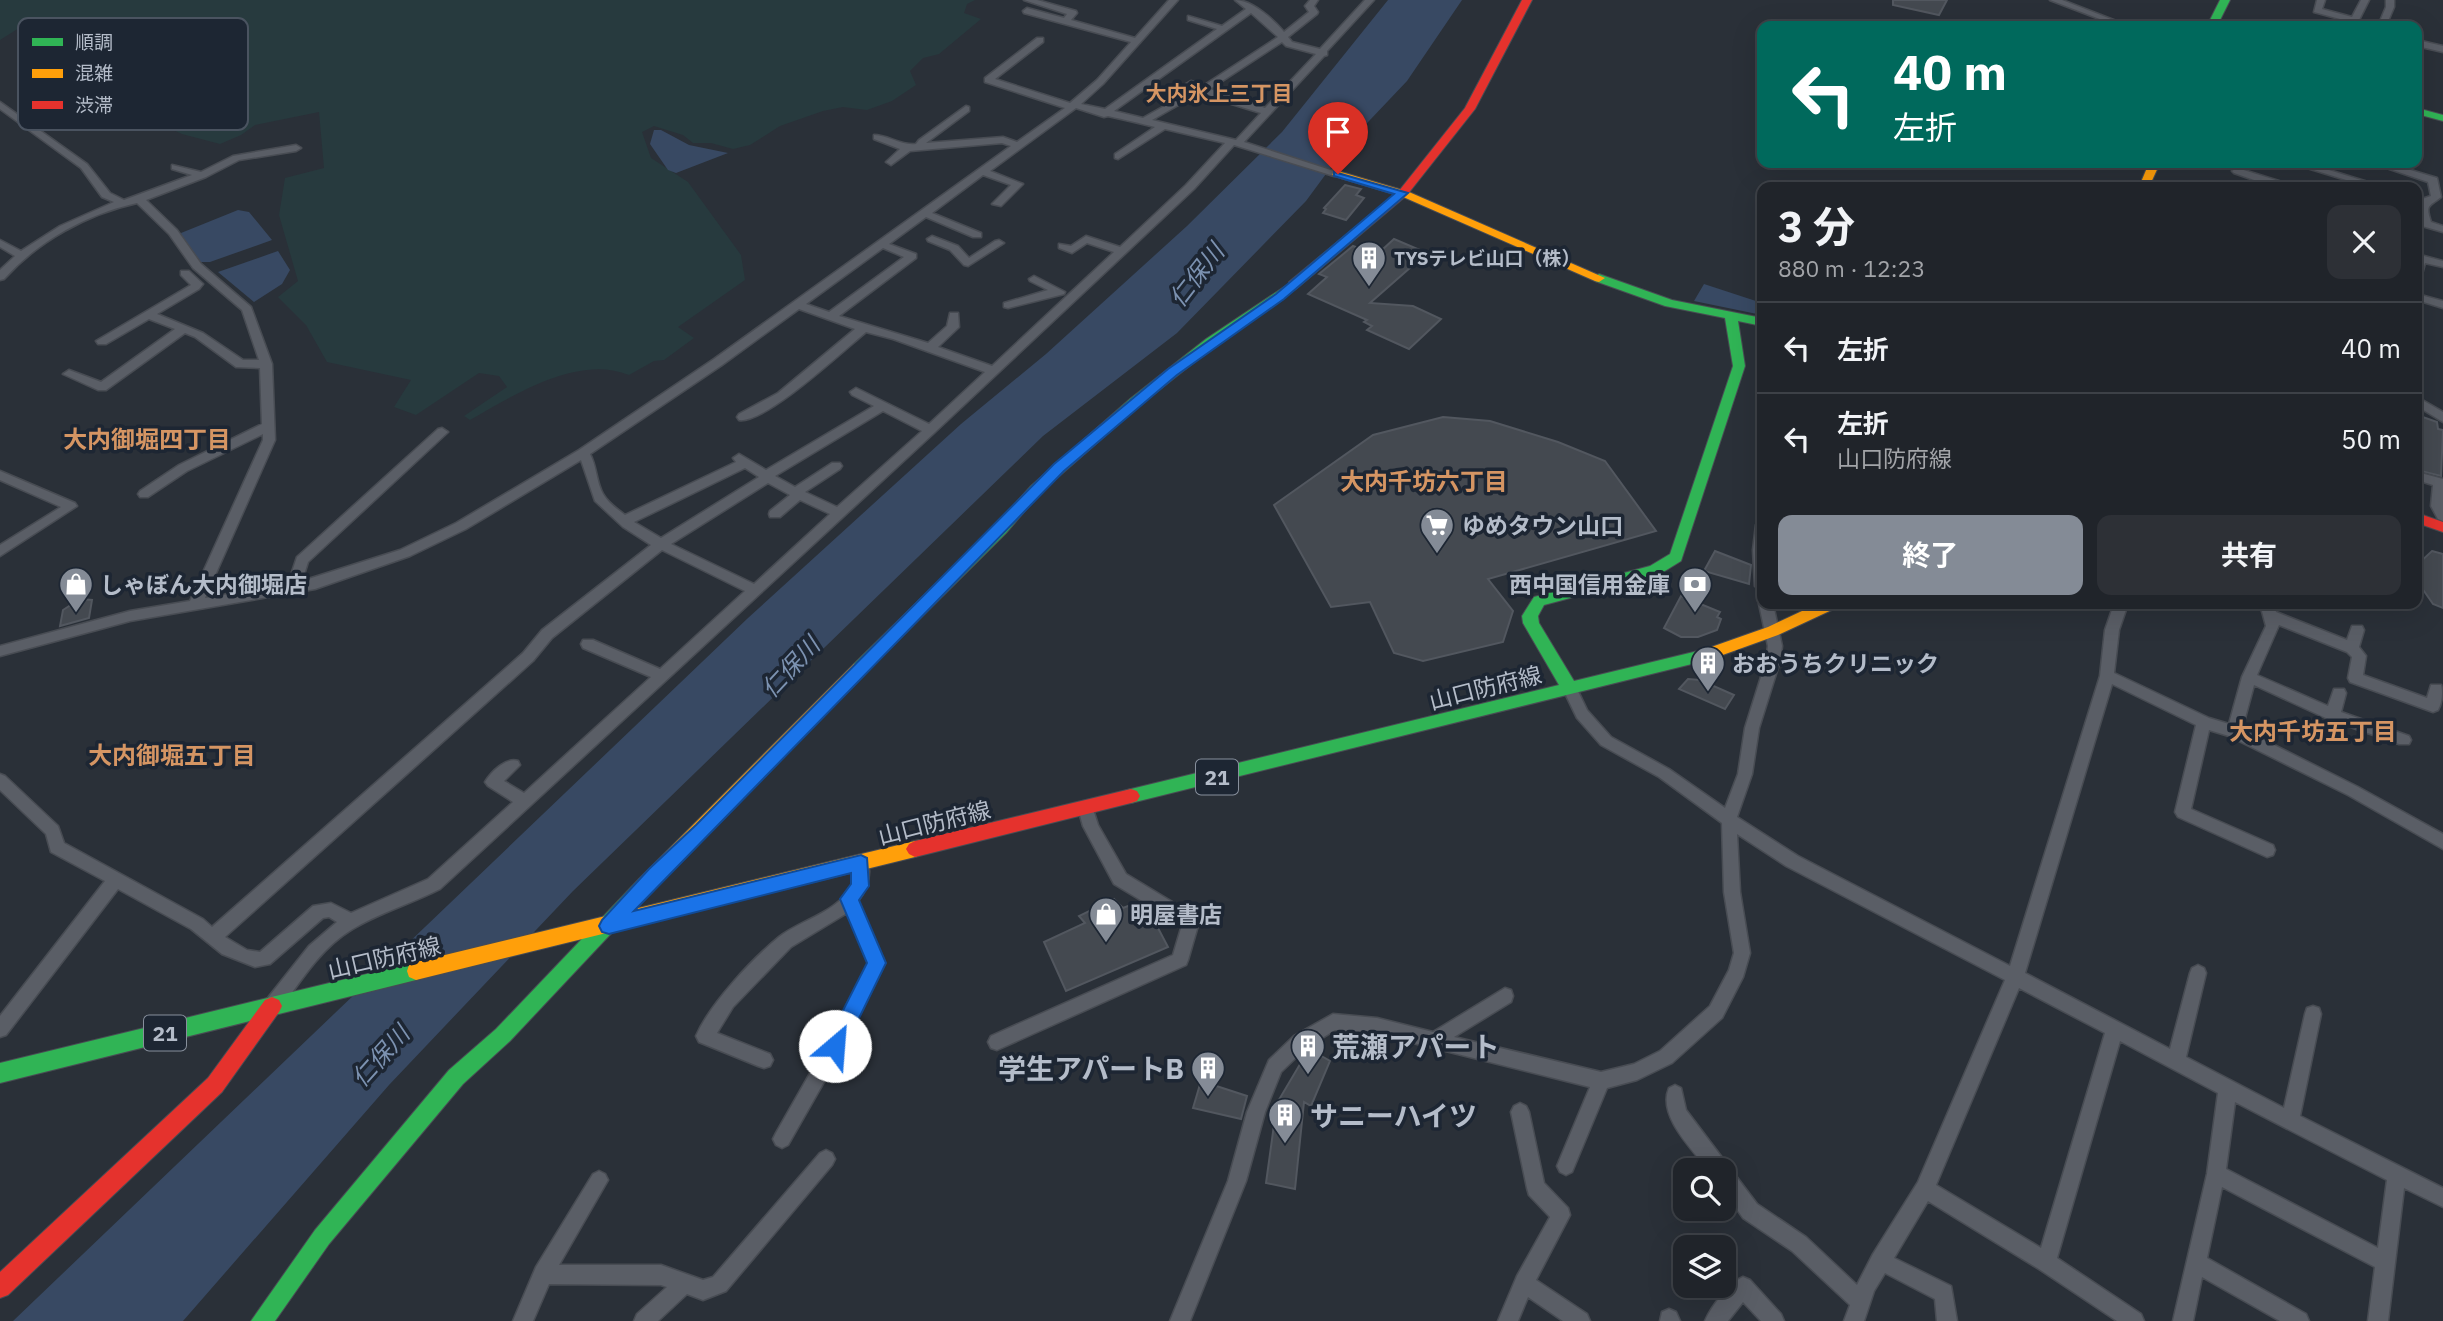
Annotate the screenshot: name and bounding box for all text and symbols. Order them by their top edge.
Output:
legend [18,18,248,130]
text: 順調 [75,30,113,54]
text: 40 m [1893,40,2007,103]
icon: left [1778,49,1869,140]
text: 混雑 [75,61,113,85]
district label: 大内氷上三丁目 [1146,79,1293,107]
text: 渋滞 [75,93,113,117]
pin [1308,102,1368,174]
text: 左折 [1893,106,1957,148]
icon: arrive [1319,113,1357,151]
text: 3 分 [1778,199,1855,254]
button: close [2327,205,2401,279]
water label: 仁保川 [1161,234,1233,313]
building icon: TYSテレビ山口（株） [1350,239,1388,288]
place label: TYSテレビ山口（株） [1394,246,1581,270]
text: 880 m · 12:23 [1778,253,1925,283]
icon: left [1778,329,1816,367]
text: 40 m [2341,331,2401,365]
text: 左折 [1837,332,1889,366]
text: 左折 [1837,406,1889,440]
icon: left [1778,420,1816,458]
text: 50 m [2341,422,2401,456]
district label: 大内御堀四丁目 [63,423,231,455]
text: 山口防府線 [1837,443,1952,473]
district label: 大内千坊六丁目 [1340,465,1508,497]
supermarket icon: ゆめタウン山口 [1418,506,1456,555]
place label: ゆめタウン山口 [1462,510,1623,540]
button: 終了 [1778,515,2083,595]
button: 共有 [2097,515,2401,595]
shop icon: しゃぼん大内御堀店 [57,565,95,614]
bank icon: 西中国信用金庫 [1676,565,1714,614]
place label: しゃぼん大内御堀店 [100,569,307,599]
place label: 西中国信用金庫 [1509,569,1670,599]
water label: 仁保川 [754,628,828,704]
building icon: おおうちクリニック [1689,644,1727,693]
place label: おおうちクリニック [1732,648,1939,678]
street label: 山口防府線 [1426,659,1544,715]
district label: 大内千坊五丁目 [2229,715,2397,747]
district label: 大内御堀五丁目 [88,739,256,771]
road number: 21 [1196,760,1238,794]
street label: 山口防府線 [875,794,993,850]
shop icon: 明屋書店 [1087,895,1125,944]
place label: 明屋書店 [1130,899,1222,929]
street label: 山口防府線 [325,929,443,985]
position arrow [798,1009,872,1083]
road number: 21 [144,1016,186,1050]
water label: 仁保川 [344,1016,418,1093]
building icon: 荒瀬アパート [1289,1027,1327,1076]
place label: 荒瀬アパート [1332,1028,1499,1065]
building icon: 学生アパートB [1189,1049,1227,1098]
place label: 学生アパートB [998,1050,1184,1087]
building icon: サニーハイツ [1266,1096,1304,1145]
place label: サニーハイツ [1310,1097,1477,1134]
map controls [1673,1158,1736,1298]
button: search [1673,1158,1736,1221]
button: layers [1673,1235,1736,1298]

